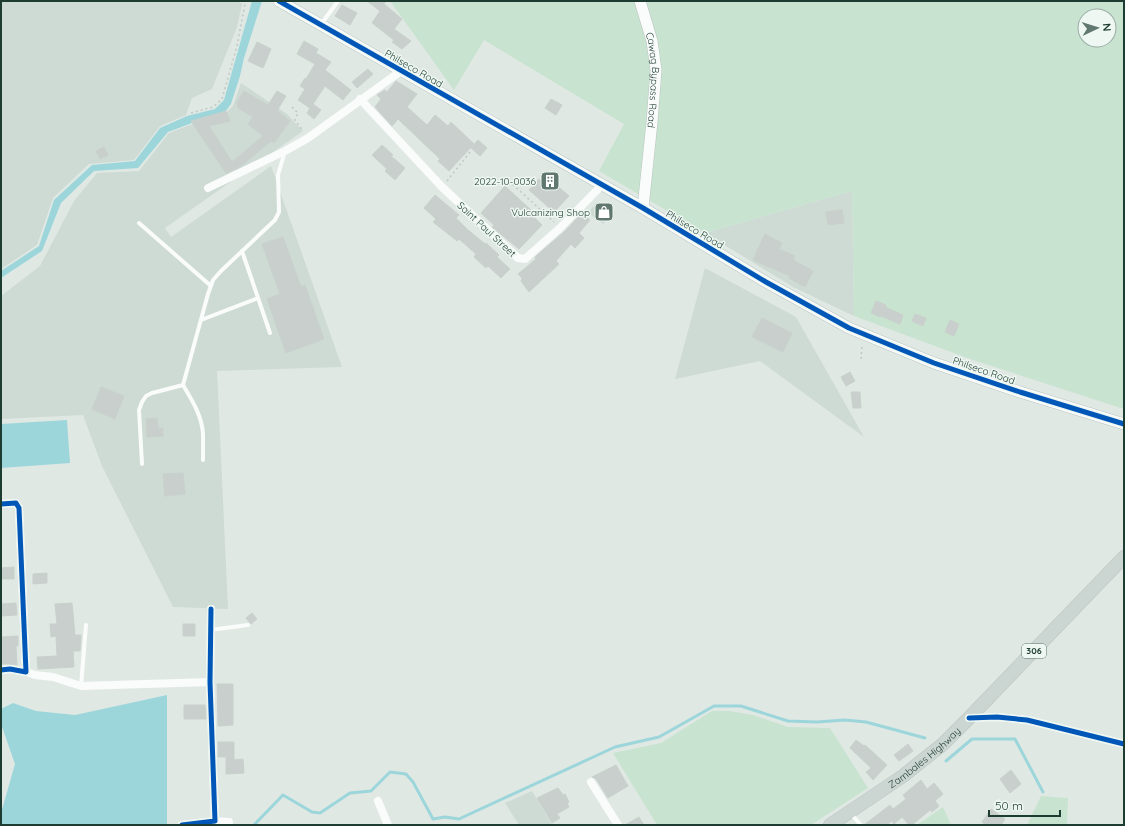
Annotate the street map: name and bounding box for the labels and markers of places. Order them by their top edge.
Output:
building icon: 2022-10-0036 [539,170,561,192]
place label: 2022-10-0036 [474,175,537,188]
shop icon: Vulcanizing Shop [593,201,615,223]
place label: Vulcanizing Shop [511,206,590,219]

